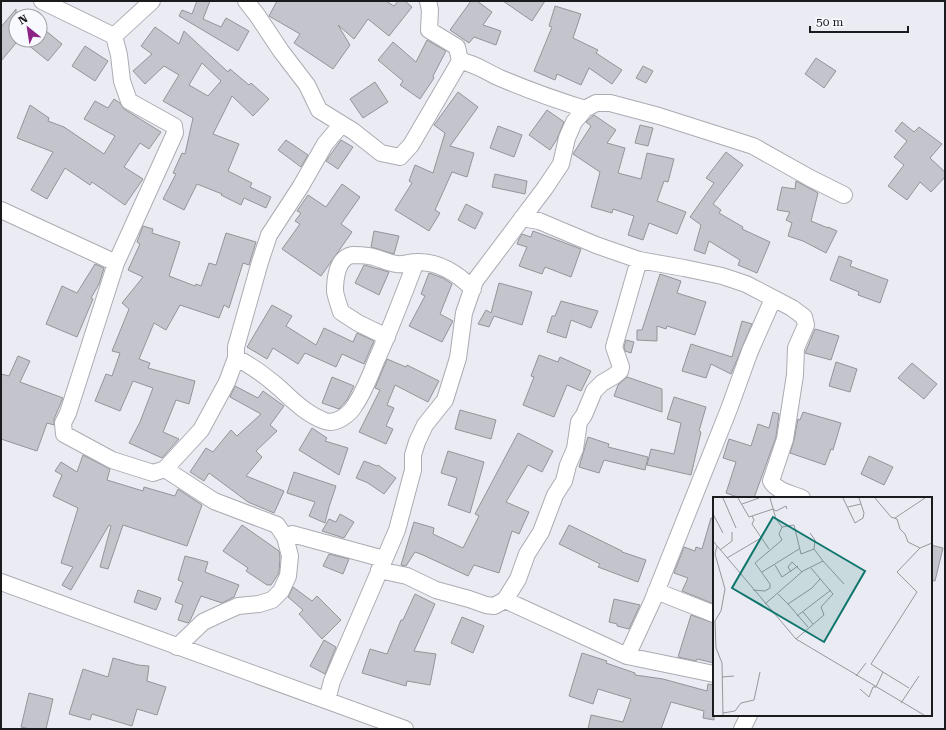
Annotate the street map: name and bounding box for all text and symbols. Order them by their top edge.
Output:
north arrow [8,8,48,48]
scale bar [810,8,908,34]
text: N [16,12,31,28]
text: 50 m [816,15,843,29]
inset map [713,497,932,716]

